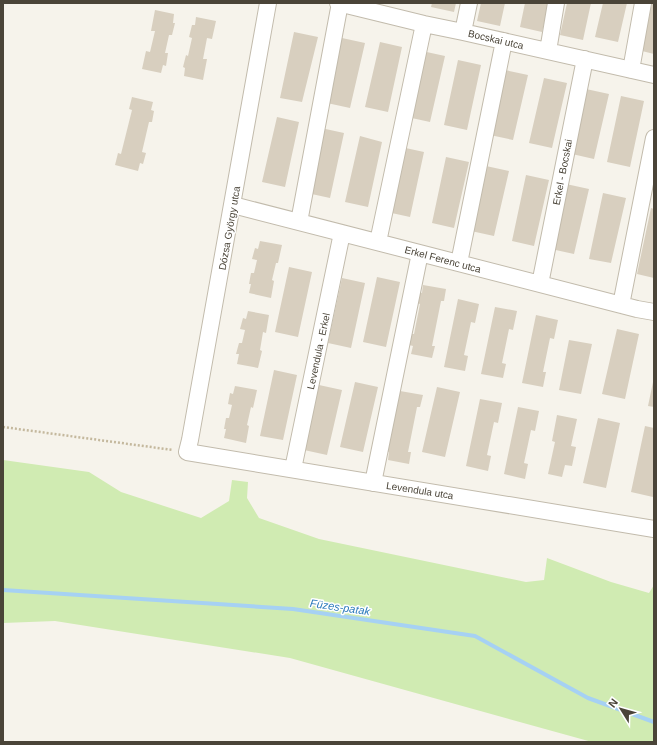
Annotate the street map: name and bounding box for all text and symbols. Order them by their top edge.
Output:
street label: Bocskai utca [467,28,525,51]
street label: Erkel - Bocskai [551,138,574,206]
street label: Dózsa György utca [217,185,242,271]
street label: Erkel Ferenc utca [404,244,483,275]
street label: Levendula - Erkel [305,312,332,390]
street label: Levendula utca [386,480,455,501]
water label: Füzes-patak [309,597,371,617]
north arrow [601,689,641,729]
text: N [606,696,620,710]

